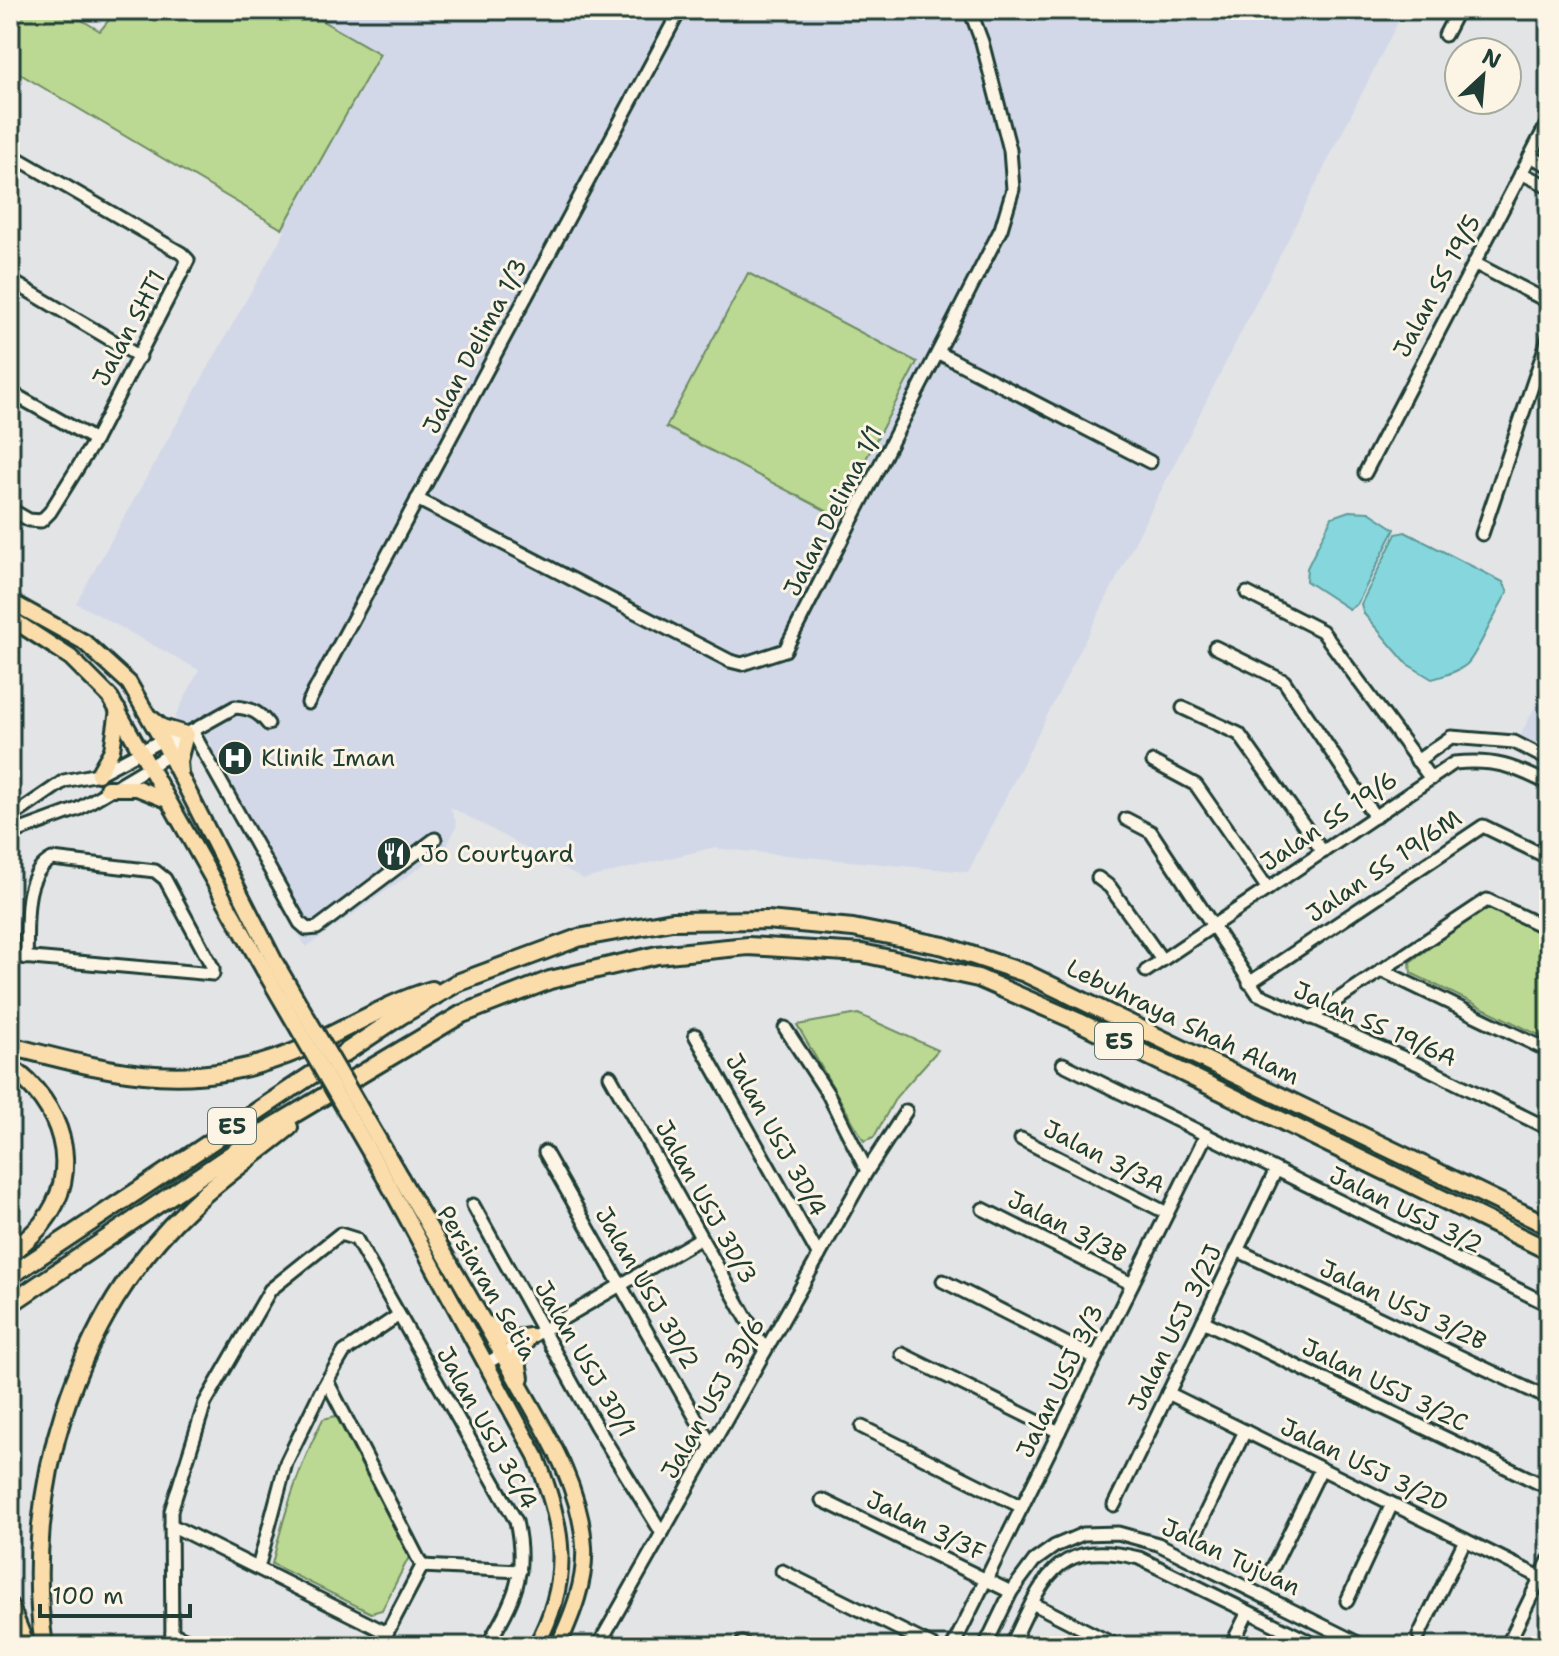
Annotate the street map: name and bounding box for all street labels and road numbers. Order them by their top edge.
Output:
street label: Jalan SS 19/5 [1386,209,1488,363]
street label: Jalan Delima 1/3 [415,253,535,439]
street label: Jalan SHT1 [85,264,173,392]
street label: Jalan Delima 1/1 [776,420,890,602]
street label: Jalan SS 19/6 [1254,763,1404,879]
street label: Jalan SS 19/6M [1300,802,1468,930]
street label: Lebuhraya Shah Alam [1061,952,1305,1092]
street label: Jalan SS 19/6A [1288,974,1462,1074]
road number: E5 [1095,1023,1143,1059]
street label: Jalan USJ 3D/4 [718,1048,834,1222]
road number: E5 [208,1108,256,1144]
street label: Jalan 3/3A [1038,1113,1170,1201]
street label: Jalan USJ 3D/3 [648,1114,764,1290]
street label: Jalan USJ 3/2 [1324,1159,1488,1261]
street label: Jalan 3/3B [1002,1183,1132,1271]
street label: Persiaran Setia [430,1200,544,1366]
street label: Jalan USJ 3D/2 [587,1201,707,1375]
street label: Jalan USJ 3/2J [1121,1239,1229,1417]
street label: Jalan USJ 3/2B [1314,1252,1492,1358]
street label: Jalan USJ 3D/1 [527,1275,643,1443]
street label: Jalan USJ 3/3 [1009,1299,1111,1463]
street label: Jalan USJ 3D/6 [654,1311,772,1485]
street label: Jalan USJ 3/2C [1297,1331,1473,1439]
street label: Jalan USJ 3C/4 [429,1341,545,1515]
street label: Jalan USJ 3/2D [1275,1411,1453,1519]
street label: Jalan 3/3F [861,1483,991,1569]
street label: Jalan Tujuan [1156,1511,1306,1603]

